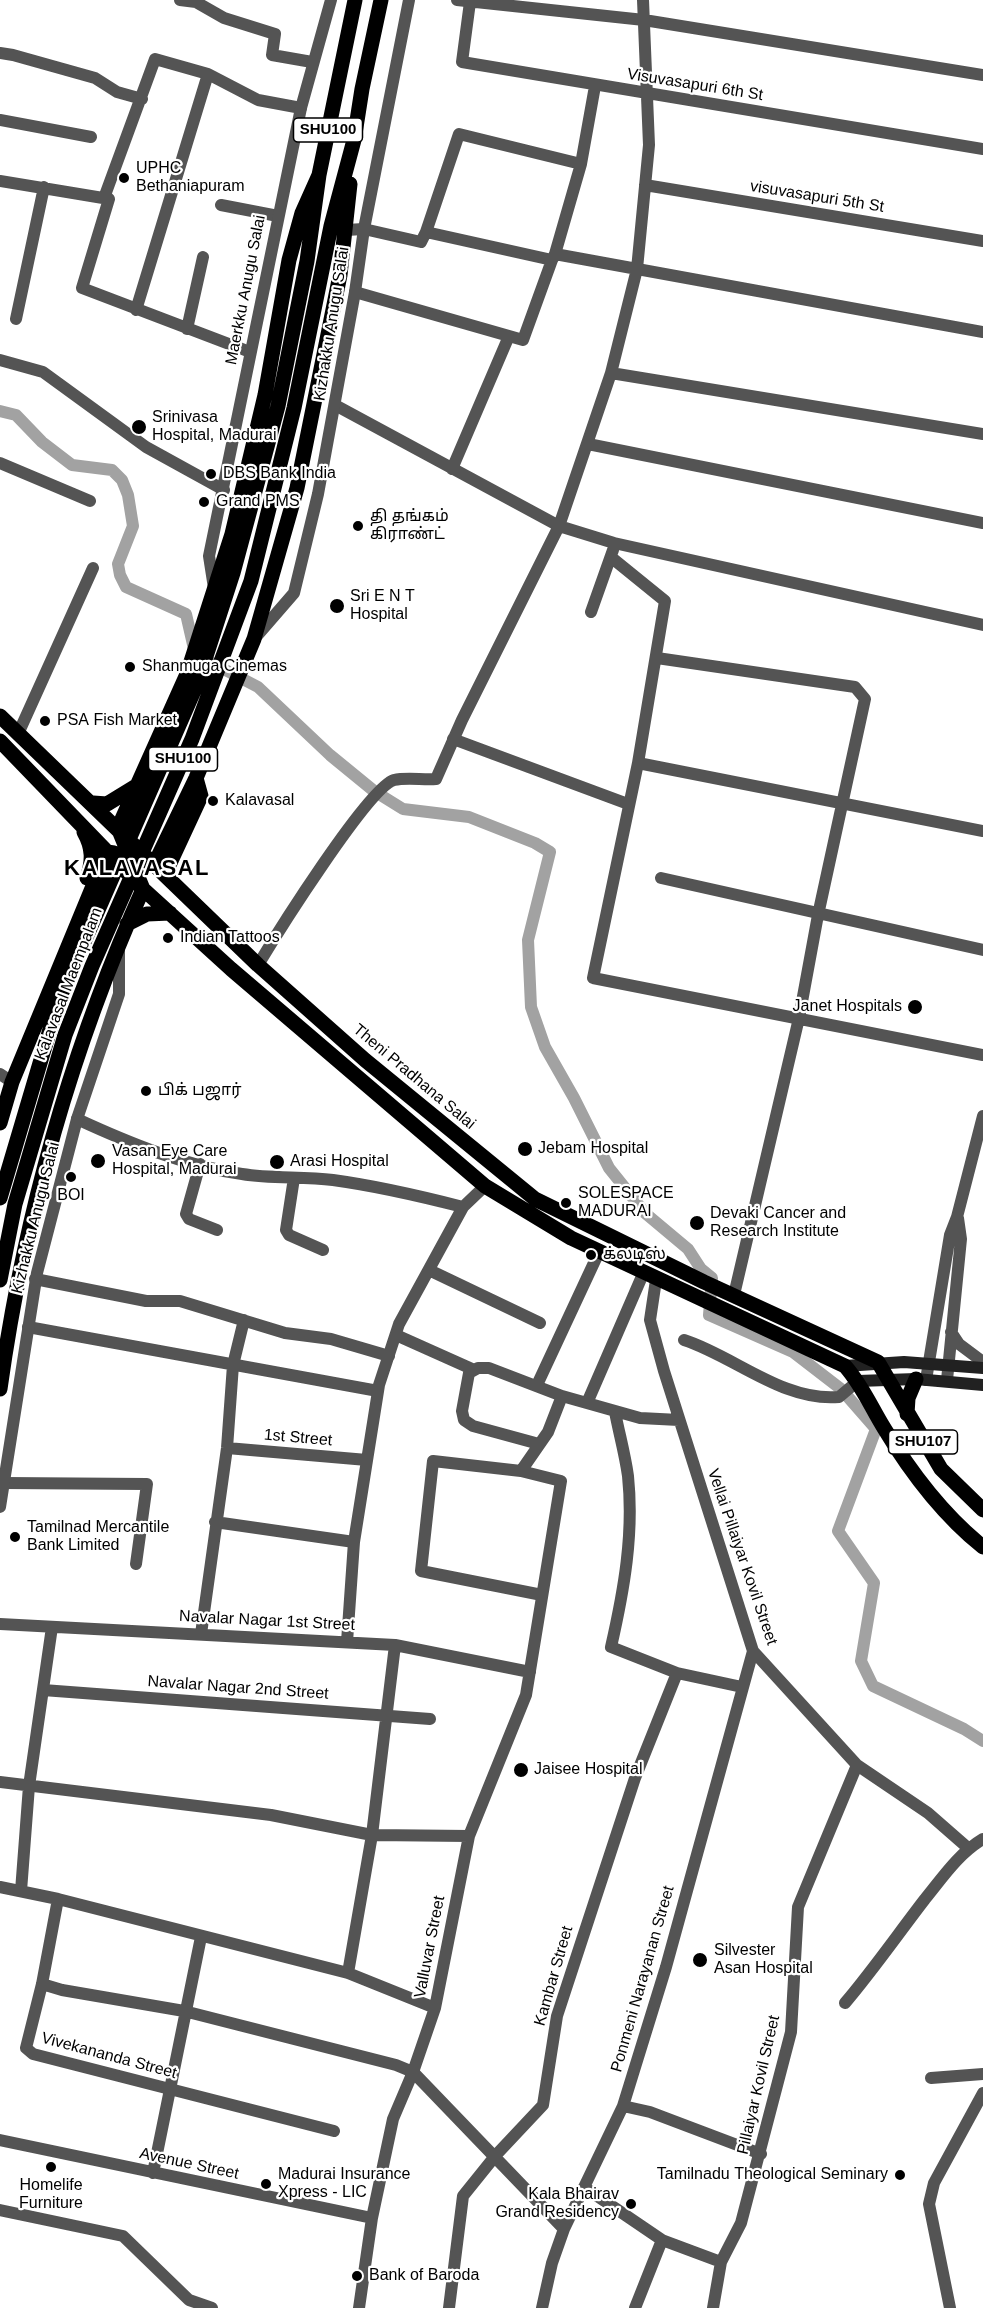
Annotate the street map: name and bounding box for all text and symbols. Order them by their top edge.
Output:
street label: Visuvasapuri 6th St [626,65,764,105]
road number: SHU100 [294,118,362,142]
place label: UPHC Bethaniapuram [136,159,245,197]
marker: UPHC Bethaniapuram [117,171,131,185]
street label: visuvasapuri 5th St [749,177,885,217]
street label: Maerkku Anugu Salai [222,214,270,366]
street label: Kizhakku Anugu Salai [310,246,354,402]
place label: Srinivasa Hospital, Madurai [152,408,276,446]
marker: Srinivasa Hospital, Madurai [130,418,148,436]
place label: DBS Bank India [223,464,336,484]
marker: DBS Bank India [204,467,218,481]
place label: Grand PMS [216,492,300,512]
marker: Grand PMS [197,495,211,509]
place label: தி தங்கம் கிராண்ட் [370,507,449,545]
marker: தி தங்கம் கிராண்ட் [351,519,365,533]
place label: Sri E N T Hospital [350,587,415,625]
marker: Sri E N T Hospital [328,597,346,615]
place label: Shanmuga Cinemas [142,657,287,677]
marker: Shanmuga Cinemas [123,660,137,674]
place label: PSA Fish Market [57,711,177,731]
marker: PSA Fish Market [38,714,52,728]
road number: SHU100 [148,747,218,771]
place label: Kalavasal [225,791,294,811]
marker: Kalavasal [206,794,220,808]
district label: KALAVASAL [64,856,210,882]
street label: Kalavasal Maempalam [31,905,107,1063]
place label: Indian Tattoos [180,928,280,948]
marker: Indian Tattoos [161,931,175,945]
place label: Janet Hospitals [793,997,902,1017]
marker: Janet Hospitals [906,998,924,1016]
street label: Theni Pradhana Salai [349,1020,479,1134]
place label: பிக் பஜார் [158,1081,242,1101]
marker: பிக் பஜார் [139,1084,153,1098]
place label: Jebam Hospital [538,1139,648,1159]
street label: Kizhakku Anugu Salai [8,1140,64,1296]
marker: Jebam Hospital [516,1140,534,1158]
place label: Vasan Eye Care Hospital, Madurai [112,1142,237,1180]
marker: Vasan Eye Care Hospital, Madurai [89,1152,107,1170]
place label: Arasi Hospital [290,1152,389,1172]
marker: Arasi Hospital [268,1153,286,1171]
marker: BOI [64,1170,78,1184]
place label: SOLESPACE MADURAI [578,1184,674,1222]
place label: BOI [57,1186,85,1206]
marker: SOLESPACE MADURAI [559,1196,573,1210]
place label: Devaki Cancer and Research Institute [710,1204,846,1242]
marker: Devaki Cancer and Research Institute [688,1214,706,1232]
place label: க்லடிஸ் [603,1245,666,1265]
marker: க்லடிஸ் [584,1248,598,1262]
street label: 1st Street [263,1425,333,1451]
road number: SHU107 [888,1430,958,1454]
street label: Vellai Pillaiyar Kovil Street [703,1466,781,1648]
place label: Tamilnad Mercantile Bank Limited [27,1518,169,1556]
marker: Tamilnad Mercantile Bank Limited [8,1530,22,1544]
street label: Navalar Nagar 1st Street [179,1607,355,1635]
street label: Navalar Nagar 2nd Street [147,1672,329,1704]
place label: Jaisee Hospital [534,1760,642,1780]
marker: Jaisee Hospital [512,1761,530,1779]
street label: Ponmeni Narayanan Street [607,1884,679,2074]
street label: Valluvar Street [411,1894,449,2000]
street label: Kambar Street [531,1924,577,2028]
place label: Silvester Asan Hospital [714,1941,813,1979]
marker: Silvester Asan Hospital [691,1951,709,1969]
street label: Pillaiyar Kovil Street [734,2014,784,2156]
street label: Vivekananda Street [39,2029,179,2083]
street label: Avenue Street [138,2144,240,2184]
marker: Homelife Furniture [44,2160,58,2174]
place label: Madurai Insurance Xpress - LIC [278,2165,411,2203]
place label: Tamilnadu Theological Seminary [657,2165,888,2185]
marker: Tamilnadu Theological Seminary [893,2168,907,2182]
place label: Homelife Furniture [19,2176,83,2214]
marker: Madurai Insurance Xpress - LIC [259,2177,273,2191]
place label: Kala Bhairav Grand Residency [495,2185,619,2223]
marker: Kala Bhairav Grand Residency [624,2197,638,2211]
place label: Bank of Baroda [369,2266,479,2286]
marker: Bank of Baroda [350,2269,364,2283]

